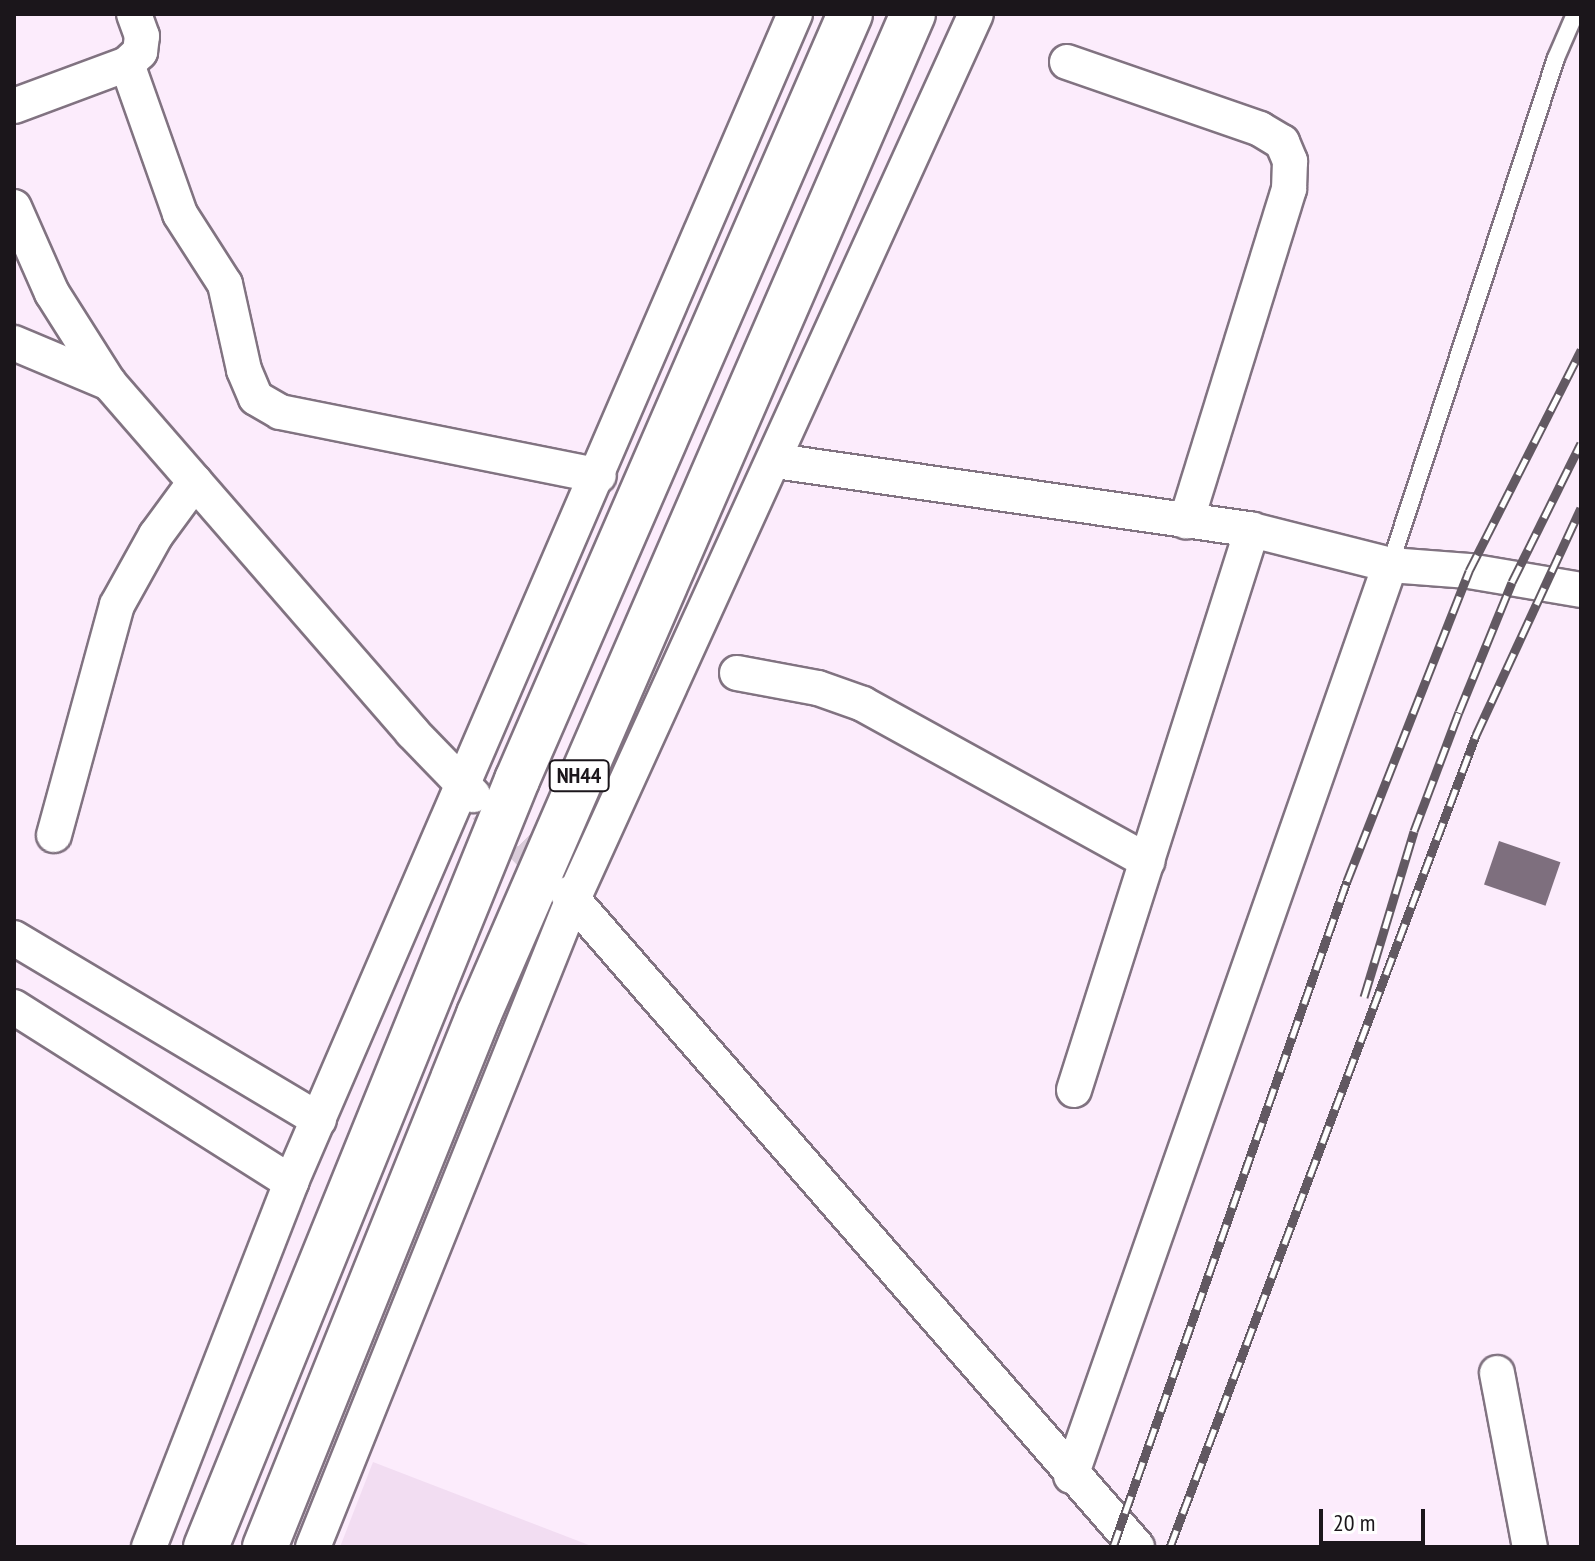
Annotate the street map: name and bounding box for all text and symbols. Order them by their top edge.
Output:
road number: NH44 [547,758,611,794]
scale bar [1323,1493,1429,1543]
text: 20 m [1333,1507,1375,1538]

